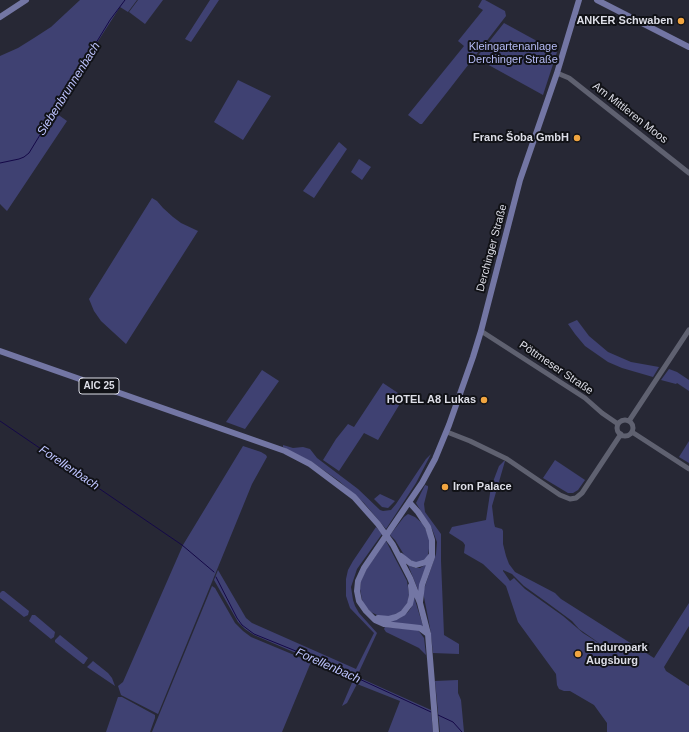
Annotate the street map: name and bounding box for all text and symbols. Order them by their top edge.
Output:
place label: ANKER Schwaben [576,14,673,28]
marker: ANKER Schwaben [676,16,686,26]
water label: Siebenbrunnenbach [34,40,104,138]
park label: Kleingartenanlage Derchinger Straße [468,40,558,66]
street label: Am Mittleren Moos [590,80,670,146]
place label: Franc Šoba GmbH [473,131,569,145]
marker: Franc Šoba GmbH [572,133,582,143]
street label: Derchinger Straße [474,203,510,293]
street label: Pöttmeser Straße [517,338,595,398]
road number: AIC 25 [79,378,119,394]
place label: HOTEL A8 Lukas [387,393,476,407]
marker: HOTEL A8 Lukas [479,395,489,405]
water label: Forellenbach [36,443,102,493]
place label: Iron Palace [453,480,512,494]
marker: Iron Palace [440,482,450,492]
place label: Enduropark Augsburg [586,641,648,667]
water label: Forellenbach [293,645,363,687]
marker: Enduropark Augsburg [573,649,583,659]

